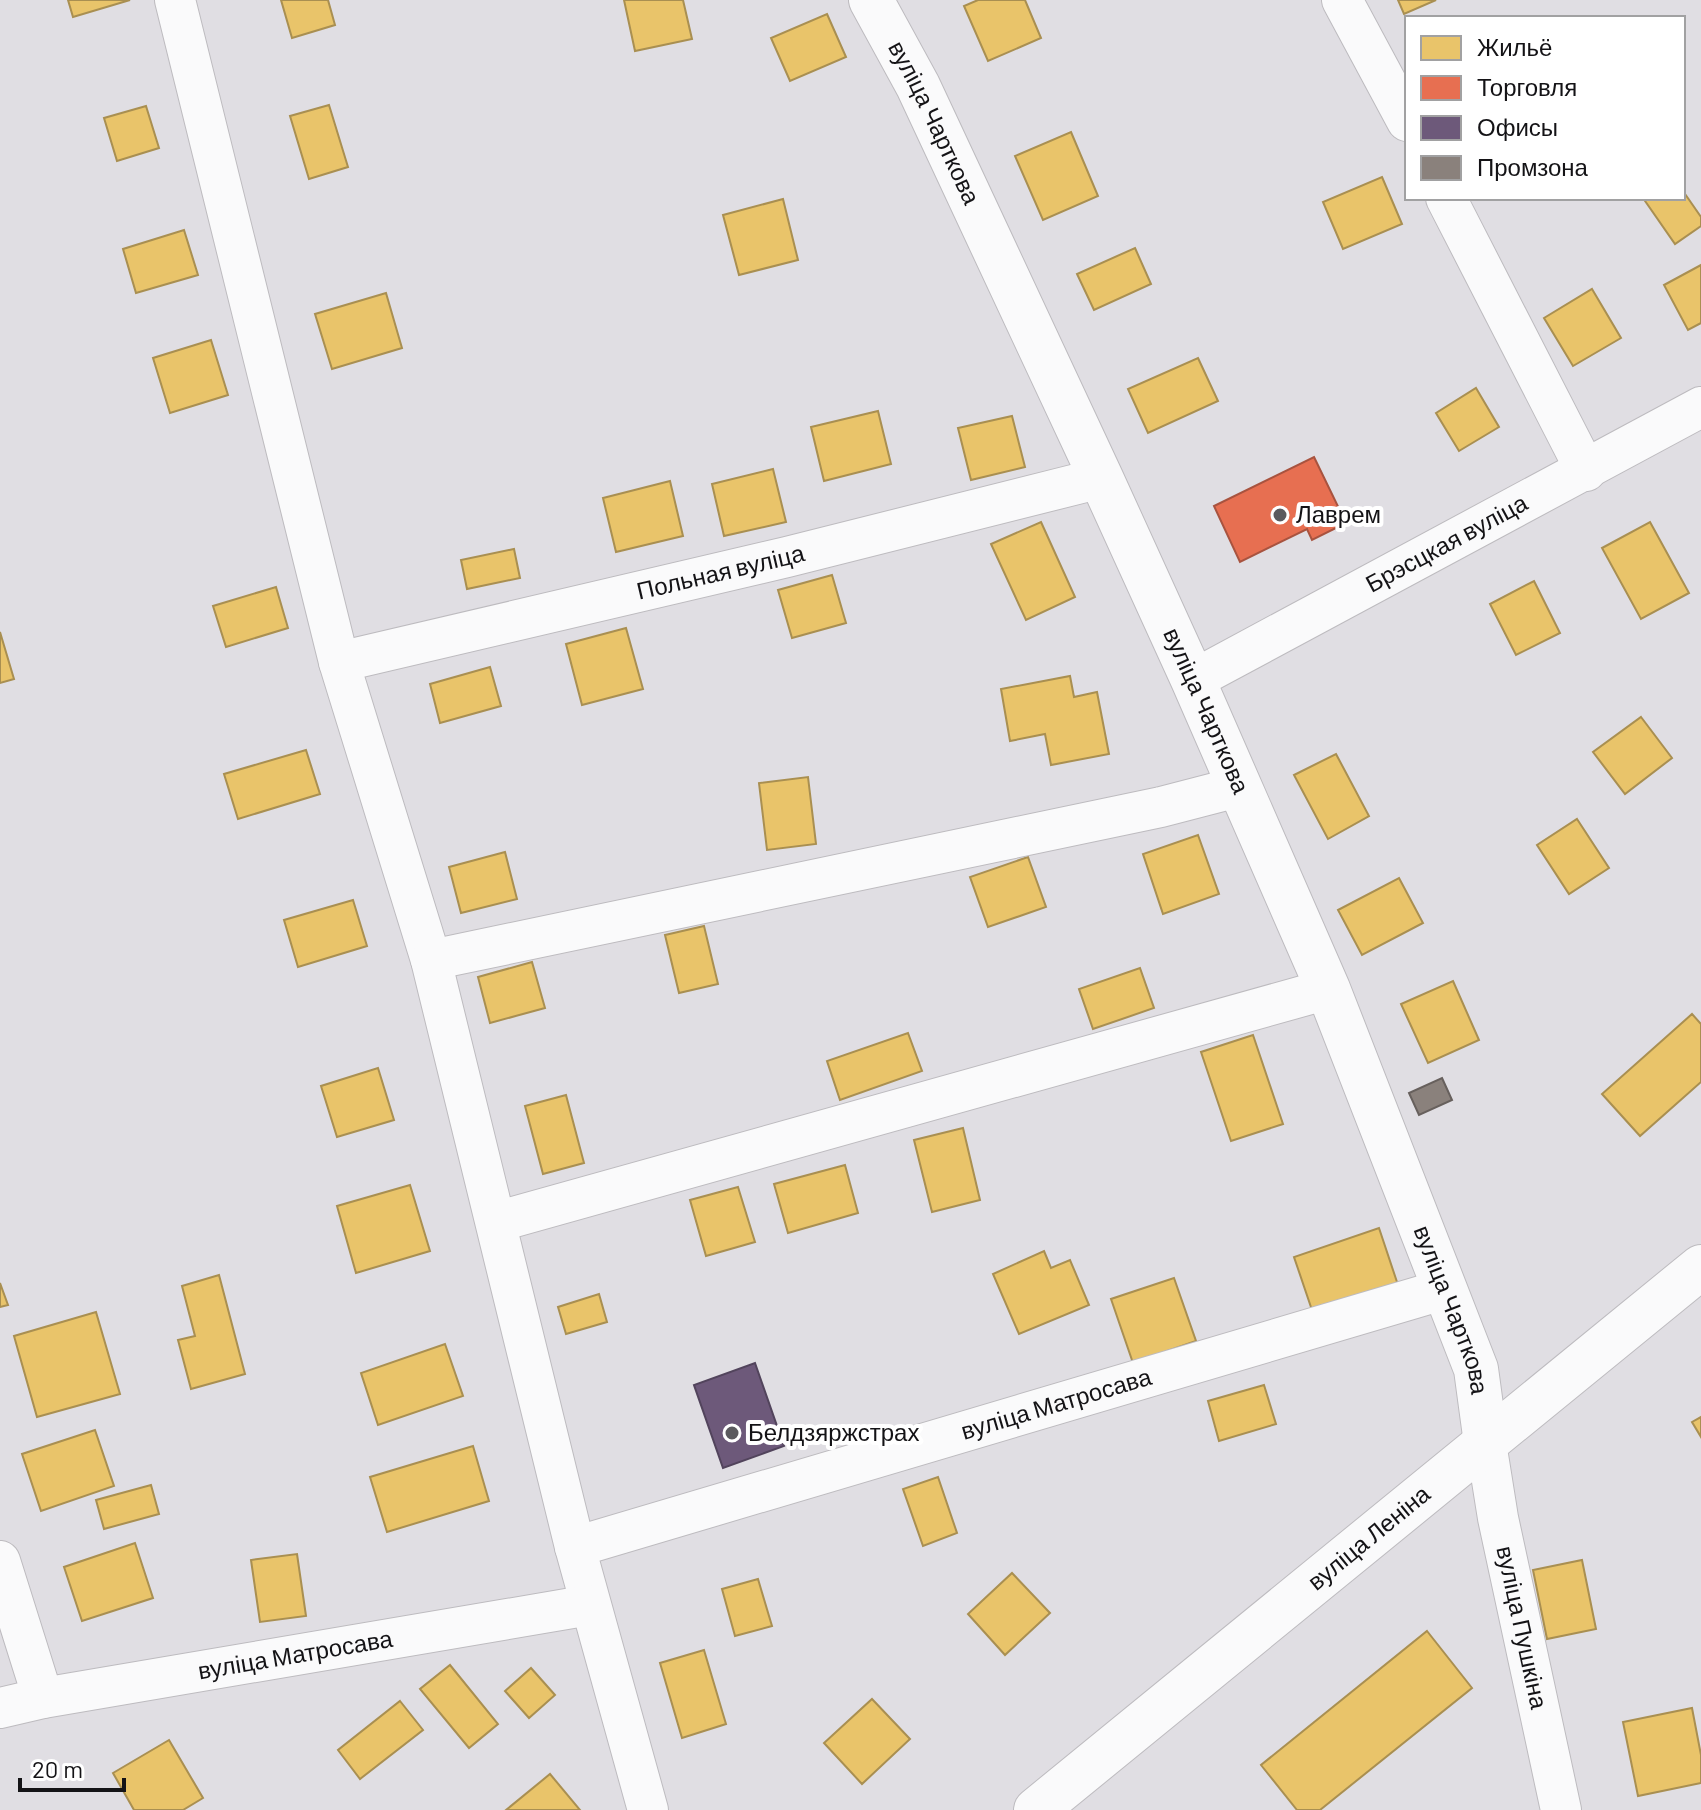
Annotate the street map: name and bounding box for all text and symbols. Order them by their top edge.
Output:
legend [1405,16,1685,200]
text: Жильё [1477,32,1552,61]
street label: вуліца Чарткова [883,35,987,209]
text: Торговля [1477,72,1577,101]
text: Офисы [1477,112,1558,141]
text: Промзона [1477,152,1589,181]
street label: Брэсцкая вуліца [1360,487,1532,598]
place label: Лаврем [1296,499,1381,528]
marker: Лаврем [1271,506,1289,524]
street label: Польная вуліца [634,537,808,605]
street label: вуліца Чарткова [1158,623,1257,798]
street label: вуліца Чарткова [1408,1221,1495,1397]
street label: вуліца Матросава [957,1361,1155,1445]
place label: Белдзяржстрах [748,1417,919,1446]
marker: Белдзяржстрах [723,1424,741,1442]
street label: вуліца Леніна [1301,1478,1436,1595]
street label: вуліца Пушкіна [1491,1543,1555,1712]
street label: вуліца Матросава [195,1623,395,1684]
scale bar [20,1742,124,1792]
text: 20 m [32,1754,83,1783]

